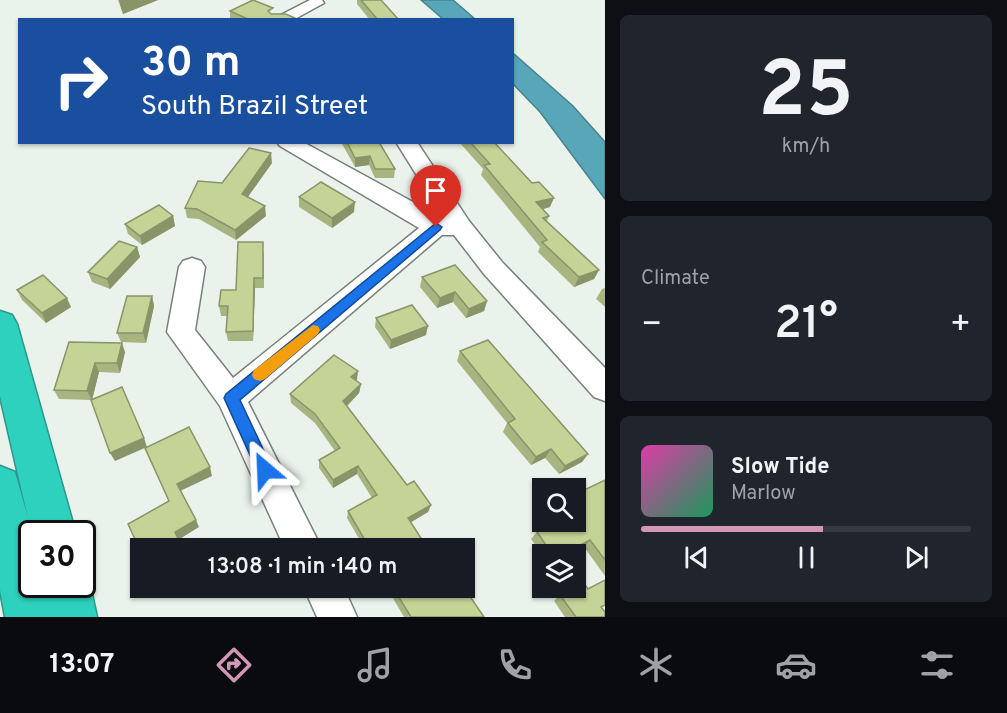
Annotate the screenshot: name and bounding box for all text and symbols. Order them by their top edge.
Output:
text: 30 m [141,38,240,91]
icon: right [42,42,120,120]
text: 25 [758,45,854,144]
text: South Brazil Street [141,90,368,124]
text: km/h [782,134,830,160]
pin [410,165,461,227]
icon: arrive [419,174,452,207]
text: Climate [641,266,710,292]
text: 21° [774,297,838,354]
text: − [641,305,662,347]
text: + [950,305,971,347]
position arrow [233,438,297,502]
text: Slow Tide [731,454,830,481]
map controls [532,478,586,598]
button: search [532,478,586,532]
text: Marlow [731,481,795,507]
speed limit sign: 30 [18,520,96,598]
icon: previous [680,541,713,574]
icon: pause [790,541,823,574]
icon: next [900,541,933,574]
button: layers [532,544,586,598]
text: 13:08 · 1 min · 140 m [208,554,397,581]
icon: directions [213,644,255,686]
icon: music [354,644,396,686]
icon: phone [494,644,536,686]
icon: climate [635,644,677,686]
icon: car [775,644,817,686]
icon: filters [916,644,958,686]
text: 13:07 [49,648,115,682]

